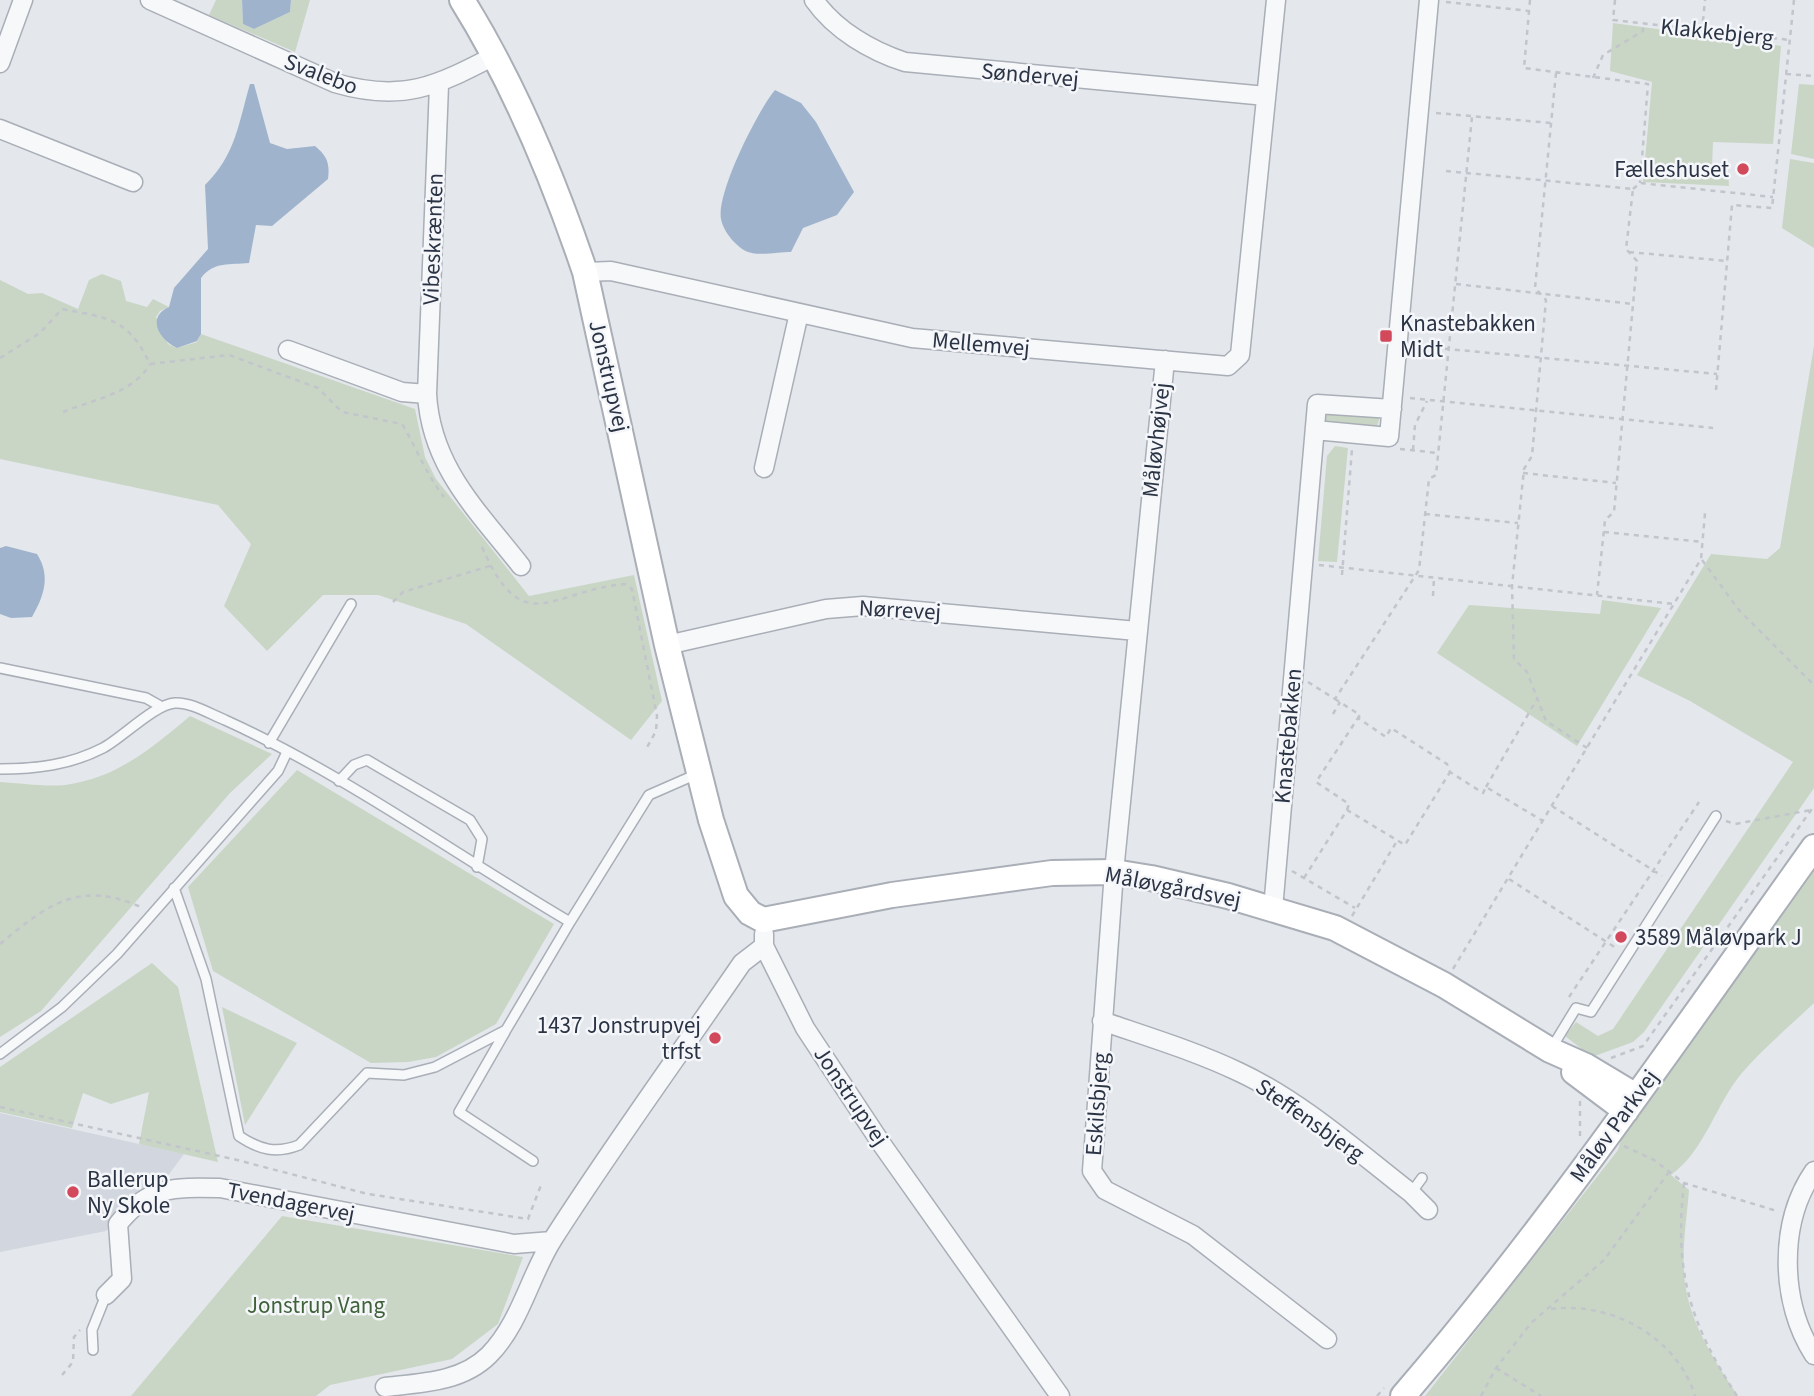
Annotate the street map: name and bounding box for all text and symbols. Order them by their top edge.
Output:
street label: Klakkebjerg [1659,10,1776,54]
street label: Svalebo [279,45,363,103]
street label: Søndervej [980,54,1080,96]
place label: Fælleshuset [1614,153,1729,186]
marker: Fælleshuset [1735,161,1751,177]
street label: Vibeskrænten [414,172,452,306]
place label: Knastebakken Midt [1400,307,1536,366]
street label: Jonstrupvej [580,317,638,435]
street label: Mellemvej [931,323,1031,365]
marker: Knastebakken Midt [1378,328,1394,344]
street label: Måløvhøjvej [1134,381,1178,499]
street label: Nørrevej [858,591,942,629]
street label: Knastebakken [1266,667,1310,805]
street label: Måløvgårdsvej [1102,858,1244,916]
place label: 3589 Måløvpark J [1635,921,1802,954]
marker: 3589 Måløvpark J [1613,929,1629,945]
place label: 1437 Jonstrupvej trfst [537,1009,701,1068]
marker: 1437 Jonstrupvej trfst [707,1030,723,1046]
street label: Jonstrupvej [805,1040,897,1152]
street label: Eskilsbjerg [1077,1051,1117,1157]
street label: Måløv Parkvej [1562,1063,1666,1189]
street label: Steffensbjerg [1249,1070,1372,1170]
place label: Ballerup Ny Skole [87,1163,170,1222]
street label: Tvendagervej [224,1173,358,1231]
marker: Ballerup Ny Skole [65,1184,81,1200]
park label: Jonstrup Vang [247,1289,385,1322]

